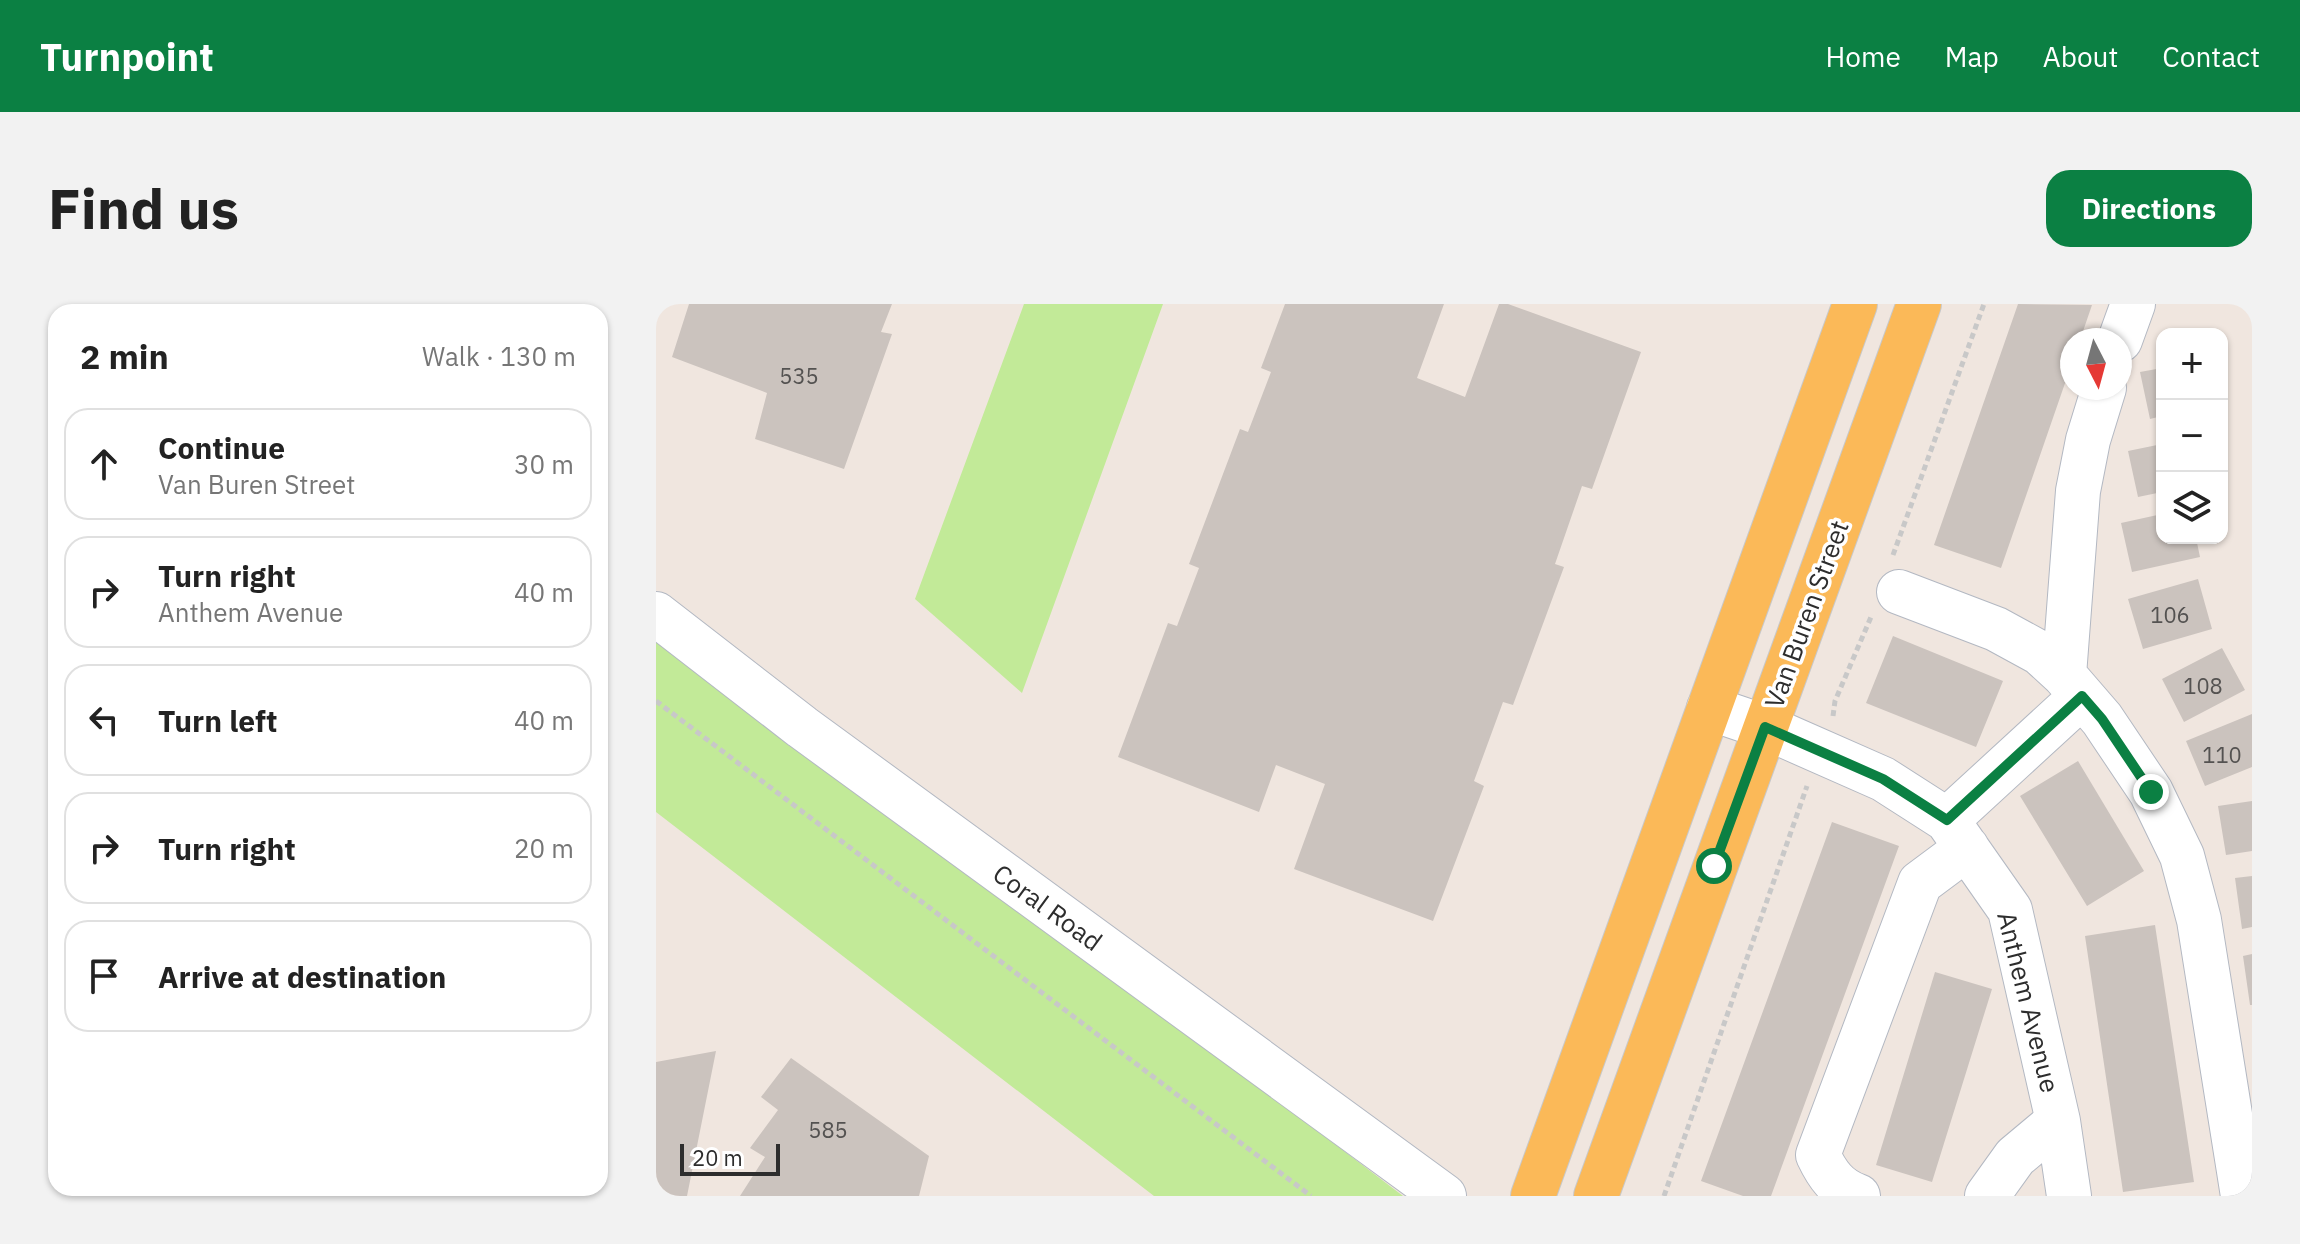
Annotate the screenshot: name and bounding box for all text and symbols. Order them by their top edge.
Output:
text: Turnpoint [40,32,214,81]
text: Home [1825,38,1901,75]
text: Map [1945,38,1999,75]
text: About [2043,38,2118,75]
text: Contact [2162,38,2260,75]
button: Directions [2046,170,2252,247]
text: Find us [48,172,239,244]
north arrow [2060,328,2132,400]
map controls [2156,328,2228,544]
button: + [2156,328,2228,400]
text: 2 min [80,334,169,378]
text: Walk · 130 m [422,339,576,373]
house number: 535 [779,361,819,390]
button: − [2156,400,2228,472]
text: Continue [158,428,285,467]
icon: ahead [82,442,126,486]
text: 30 m [514,447,574,481]
text: Van Buren Street [158,467,356,501]
button: layers [2156,472,2228,544]
street label: Van Buren Street [1756,515,1856,713]
text: Turn right [158,556,296,595]
icon: right [82,570,126,614]
text: 40 m [514,575,574,609]
text: Anthem Avenue [158,595,343,629]
house number: 106 [2150,600,2190,629]
house number: 108 [2183,671,2223,700]
icon: left [82,698,126,742]
text: Turn left [158,701,277,740]
text: 40 m [514,703,574,737]
house number: 110 [2202,740,2242,769]
route end [2133,774,2169,810]
icon: right [82,826,126,870]
text: Turn right [158,829,296,868]
text: 20 m [514,831,574,865]
route start [1696,848,1732,884]
street label: Coral Road [987,856,1109,958]
street label: Anthem Avenue [1990,908,2068,1096]
icon: arrive [82,954,126,998]
text: Arrive at destination [158,957,446,996]
house number: 585 [808,1115,848,1144]
scale bar [680,1140,780,1176]
text: 20 m [692,1143,743,1172]

